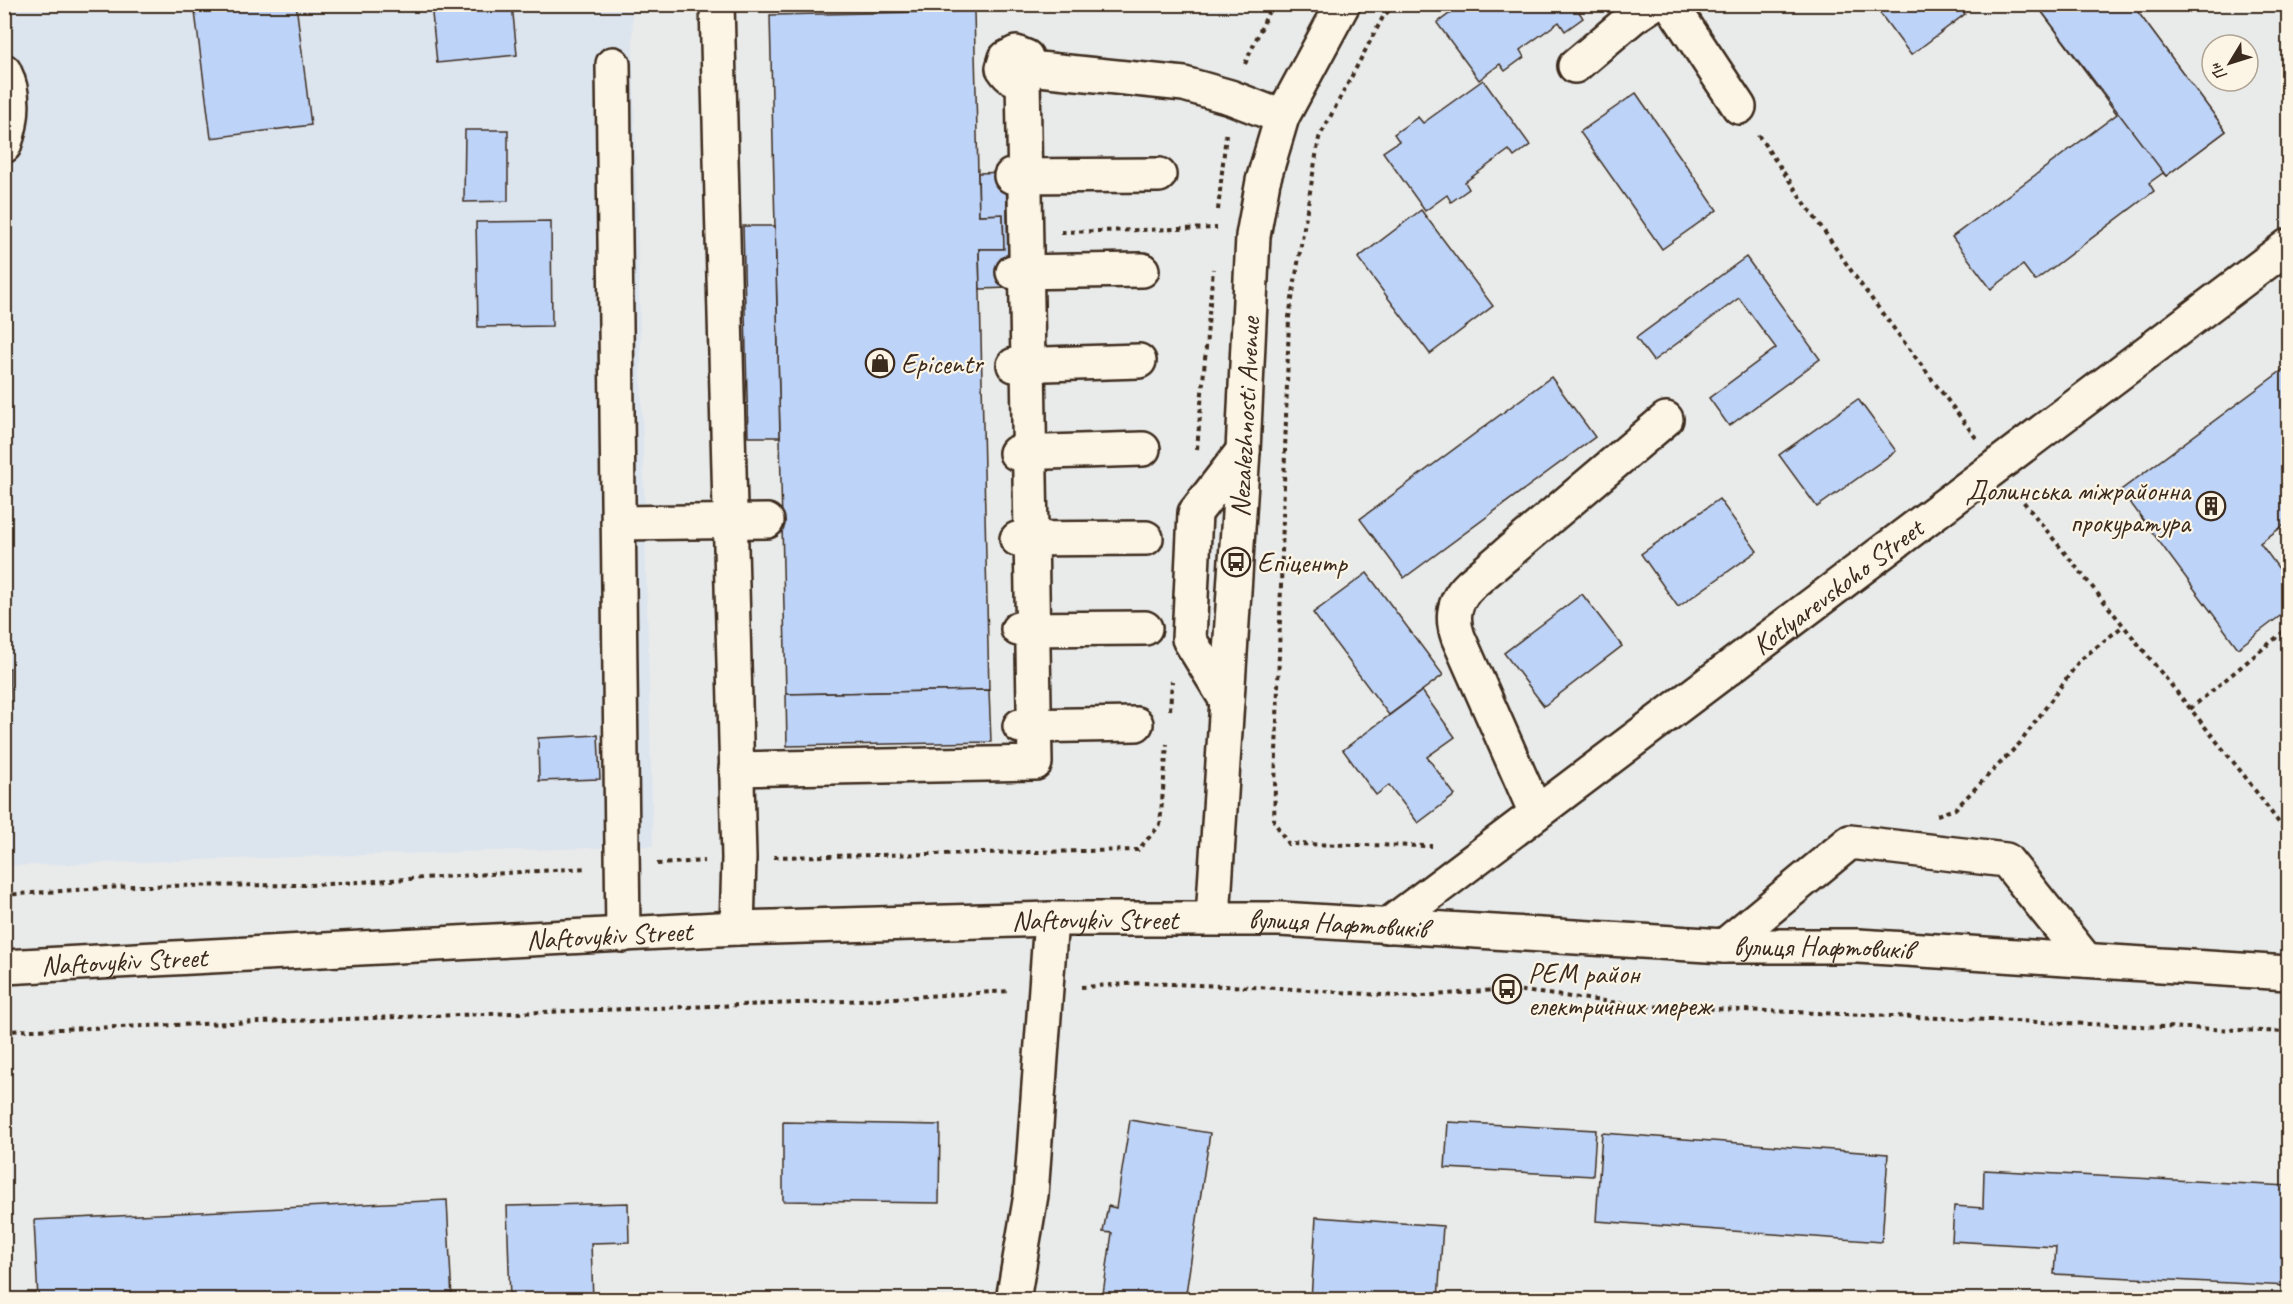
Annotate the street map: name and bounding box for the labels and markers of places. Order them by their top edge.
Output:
place label: Epicentr [901,346,984,381]
shop icon: Epicentr [864,347,896,379]
place label: Долинська міжрайонна прокуратура [1966,473,2192,540]
building icon: Долинська міжрайонна прокуратура [2195,490,2227,522]
place label: Епіцентр [1257,545,1348,580]
bus stop icon: Епіцентр [1220,546,1252,578]
place label: РЕМ район електричних мереж [1528,956,1714,1023]
bus stop icon: РЕМ район електричних мереж [1491,973,1523,1005]

